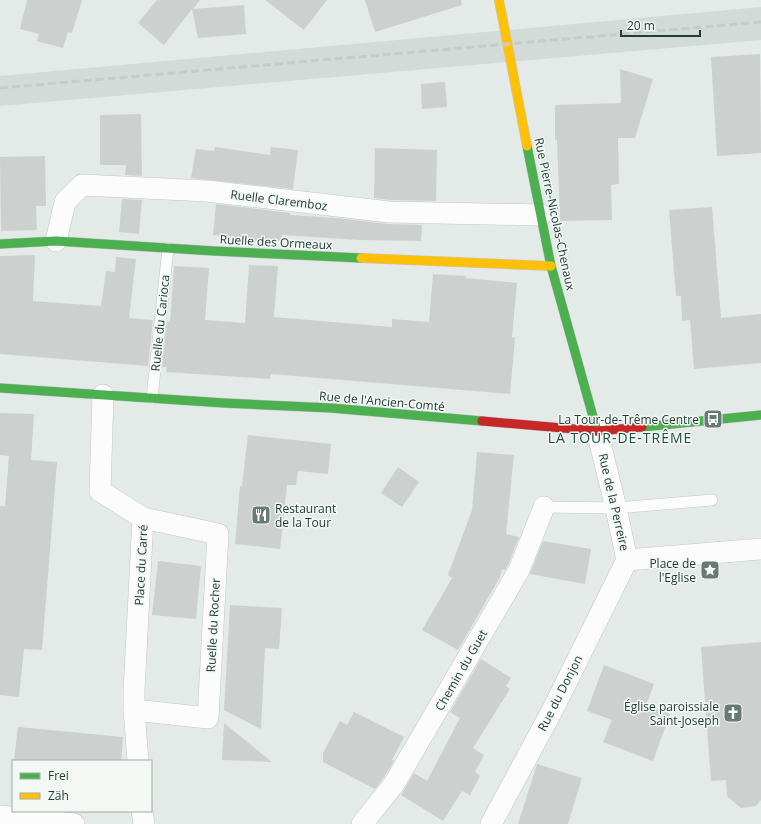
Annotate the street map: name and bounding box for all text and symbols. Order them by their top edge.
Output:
scale bar [621,12,700,38]
text: 20 m [627,17,655,34]
street label: Rue Pierre-Nicolas-Chenaux [531,136,580,293]
street label: Ruelle Claremboz [230,186,329,214]
street label: Ruelle des Ormeaux [219,231,333,253]
street label: Ruelle du Carioca [146,274,174,372]
street label: Rue de l'Ancien-Comté [318,387,446,415]
bus stop icon: La Tour-de-Trême Centre [702,408,724,430]
place label: La Tour-de-Trême Centre [558,411,699,428]
district label: LA TOUR-DE-TRÊME [548,428,692,447]
street label: Rue de la Perreire [594,451,634,553]
place label: Restaurant de la Tour [275,500,336,531]
restaurant icon: Restaurant de la Tour [250,504,272,526]
street label: Place du Carré [130,524,152,606]
place label: Place de l'Eglise [649,555,696,586]
place icon: Place de l'Eglise [699,559,721,581]
street label: Ruelle du Rocher [202,577,224,673]
street label: Chemin du Guet [431,626,491,714]
street label: Rue du Donjon [534,652,586,734]
place label: Église paroissiale Saint-Joseph [624,698,719,729]
church icon: Église paroissiale Saint-Joseph [722,702,744,724]
legend [12,760,152,812]
text: Frei [48,767,69,784]
text: Zäh [48,787,69,804]

